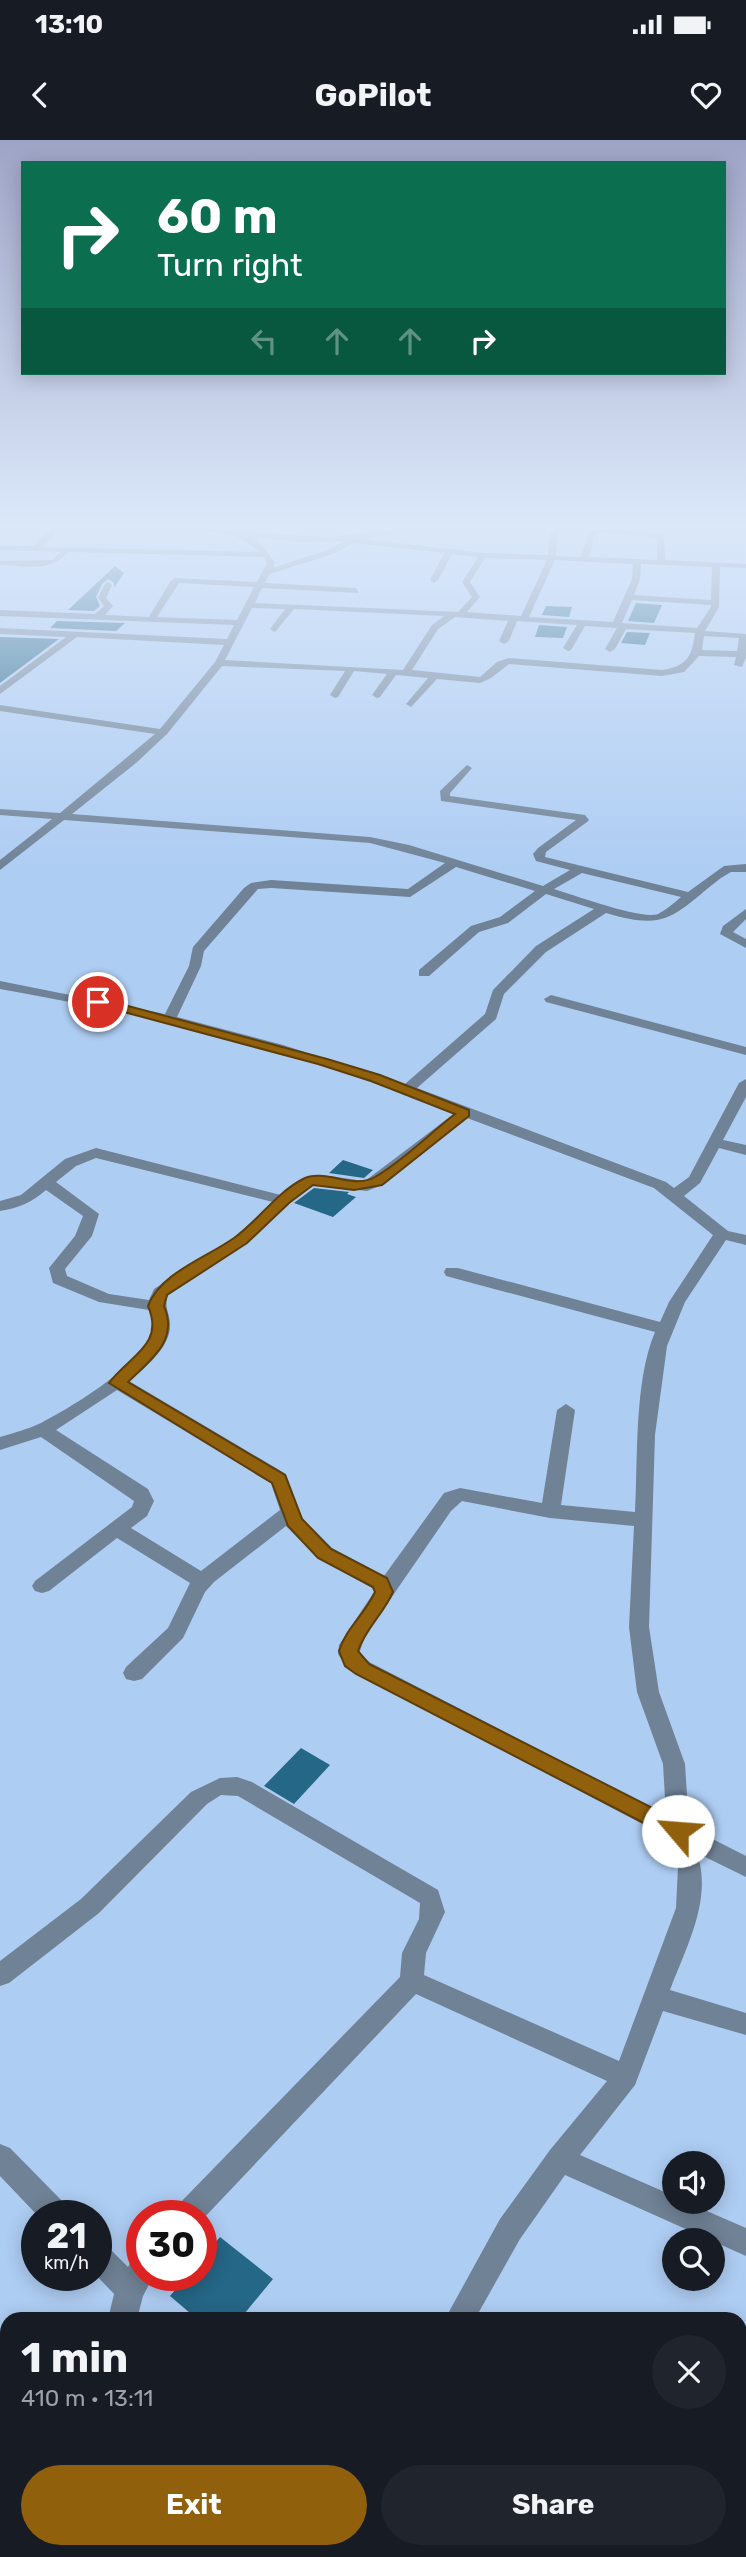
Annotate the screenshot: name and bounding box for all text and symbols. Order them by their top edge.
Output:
text: 13:10 [35,9,103,40]
icon: back [21,76,59,114]
text: GoPilot [315,76,431,114]
icon: heart [687,76,725,114]
text: 60 m [157,187,278,245]
icon: right [42,189,133,280]
text: Turn right [157,246,302,284]
icon: left [245,322,283,360]
icon: ahead [318,322,356,360]
icon: ahead [391,322,429,360]
icon: right [464,322,502,360]
pin [68,972,128,1032]
icon: arrive [79,983,117,1021]
position arrow [641,1794,715,1868]
map controls [662,2151,725,2291]
button: sound [662,2151,725,2214]
speed limit sign: 30 [126,2200,217,2291]
text: 21 [46,2215,87,2257]
button: search [662,2228,725,2291]
text: km/h [44,2252,89,2274]
text: 1 min [21,2333,128,2383]
button: close [652,2335,726,2409]
text: 410 m · 13:11 [21,2384,153,2412]
button: Exit [21,2465,367,2545]
button: Share [381,2465,726,2545]

